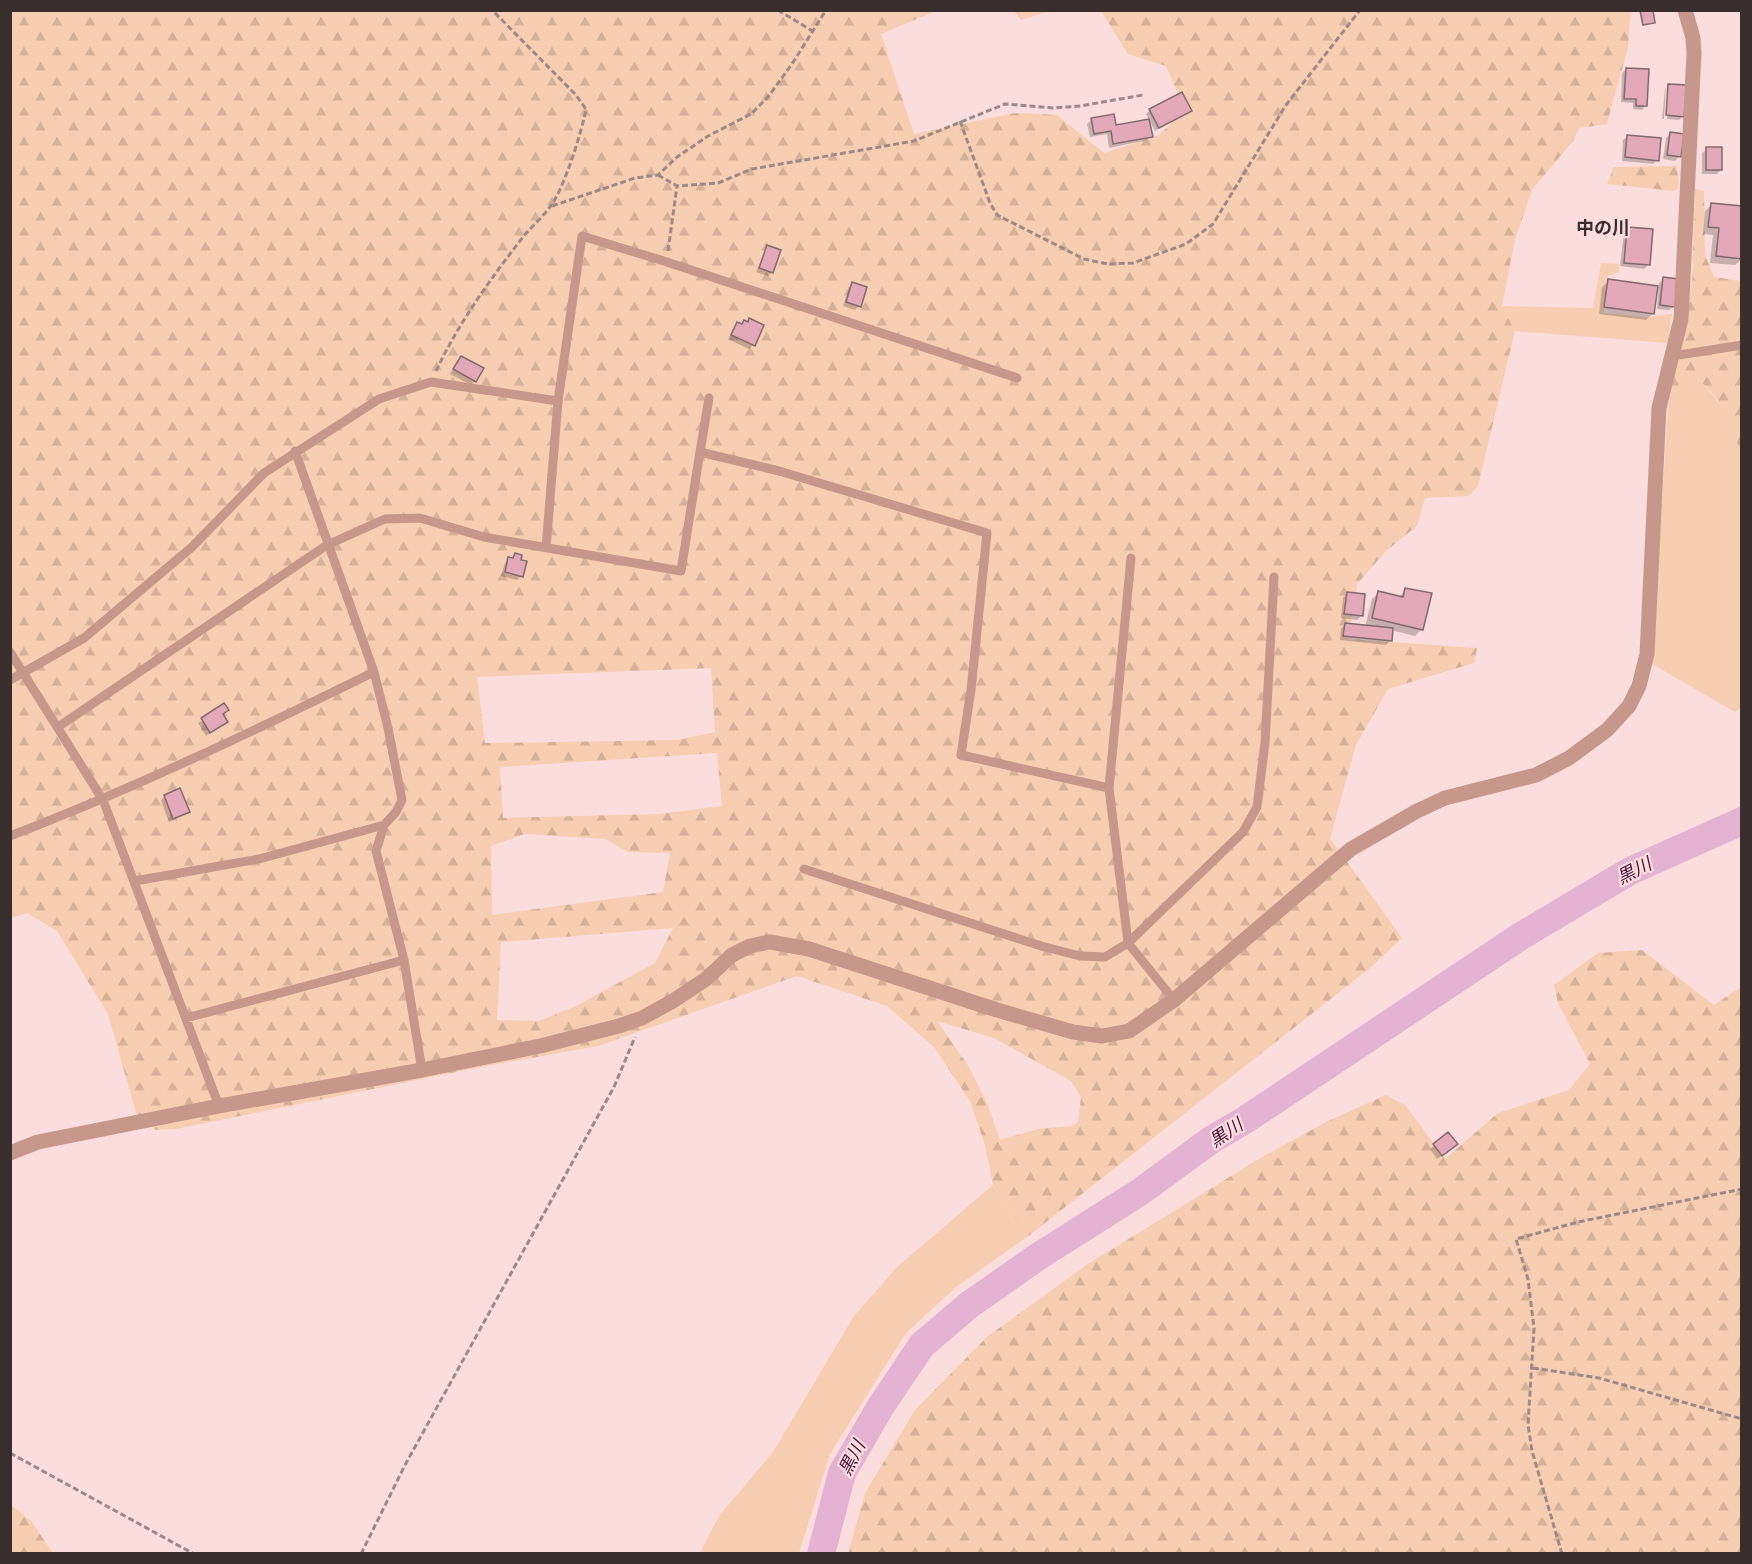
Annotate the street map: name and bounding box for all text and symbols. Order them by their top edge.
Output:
district label: 中の川 [1576,217,1630,239]
water label: 黒川 [1613,852,1657,889]
water label: 黒川 [1205,1113,1249,1152]
water label: 黒川 [834,1435,871,1479]

